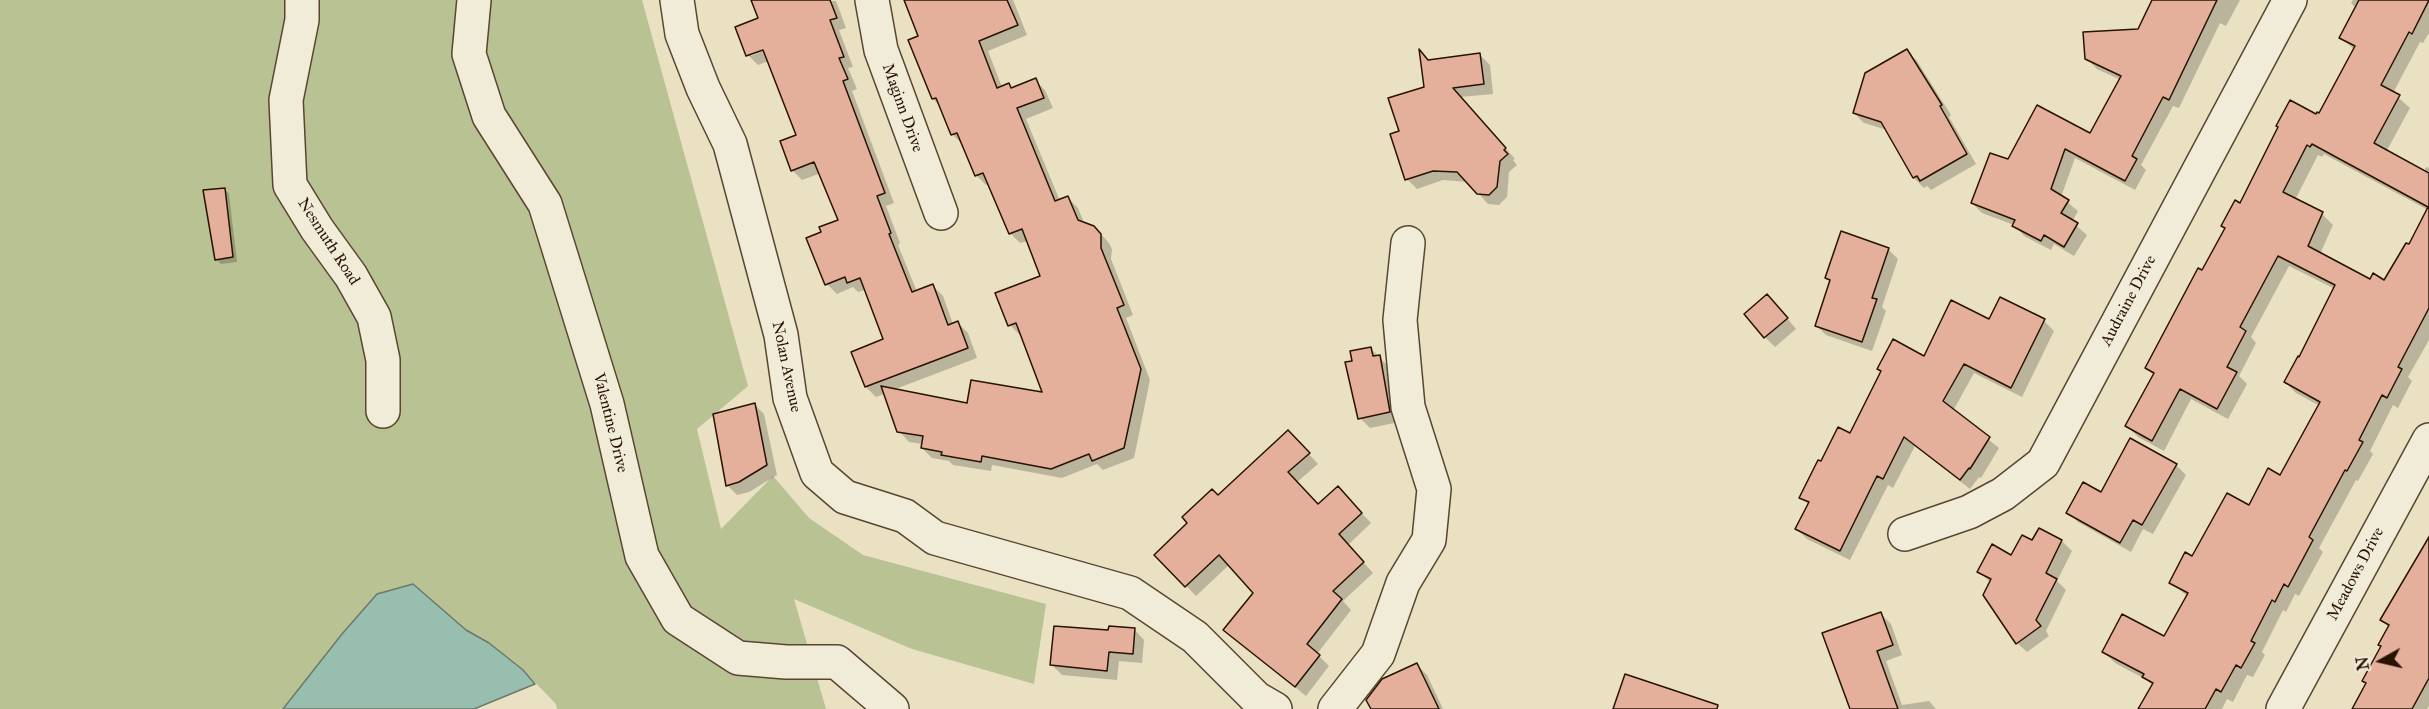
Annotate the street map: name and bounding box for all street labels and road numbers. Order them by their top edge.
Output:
street label: Maginn Drive [877,61,927,155]
street label: Nesmuth Road [293,195,363,289]
street label: Audraine Drive [2097,252,2161,350]
street label: Nolan Avenue [767,320,805,414]
street label: Valentine Drive [588,371,632,475]
street label: Meadows Drive [2323,524,2389,624]

